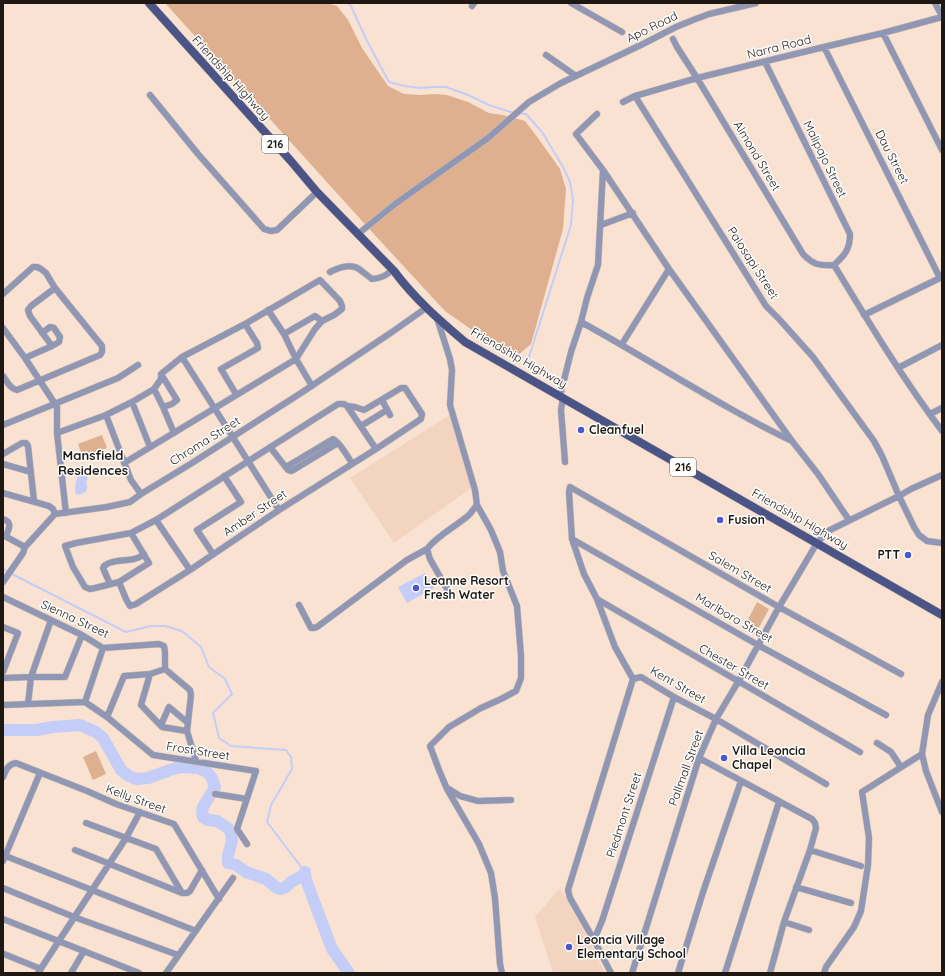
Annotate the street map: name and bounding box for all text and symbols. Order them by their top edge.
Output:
street label: Apo Road [624,8,680,45]
street label: Narra Road [745,31,812,62]
street label: Friendship Highway [189,32,273,123]
street label: Almond Street [731,118,784,193]
street label: Malipajo Street [800,118,851,200]
street label: Dau Street [872,127,912,186]
road number: 216 [262,135,288,153]
street label: Palosapi Street [724,224,782,302]
street label: Friendship Highway [468,324,570,391]
street label: Chroma Street [167,413,243,468]
place label: Cleanfuel [589,422,644,437]
marker: Cleanfuel [576,425,586,435]
district label: Mansfield Residences [58,447,128,478]
road number: 216 [670,458,696,476]
street label: Friendship Highway [749,485,851,552]
street label: Amber Street [220,486,289,539]
place label: Fusion [728,512,765,527]
marker: Fusion [715,515,725,525]
street label: Salem Street [706,547,775,596]
place label: PTT [877,547,900,562]
marker: PTT [903,550,913,560]
place label: Leanne Resort Fresh Water [424,573,509,602]
marker: Leanne Resort Fresh Water [411,583,421,593]
street label: Marlboro Street [693,589,776,646]
street label: Sienna Street [39,596,112,641]
street label: Chester Street [696,640,772,693]
street label: Kent Street [648,663,709,706]
street label: Pallmall Street [665,728,706,808]
street label: Frost Street [165,738,231,763]
place label: Villa Leoncia Chapel [732,743,805,772]
marker: Villa Leoncia Chapel [719,753,729,763]
street label: Piedmont Street [603,770,644,860]
street label: Kelly Street [104,781,168,816]
place label: Leoncia Village Elementary School [577,932,686,961]
marker: Leoncia Village Elementary School [564,942,574,952]

